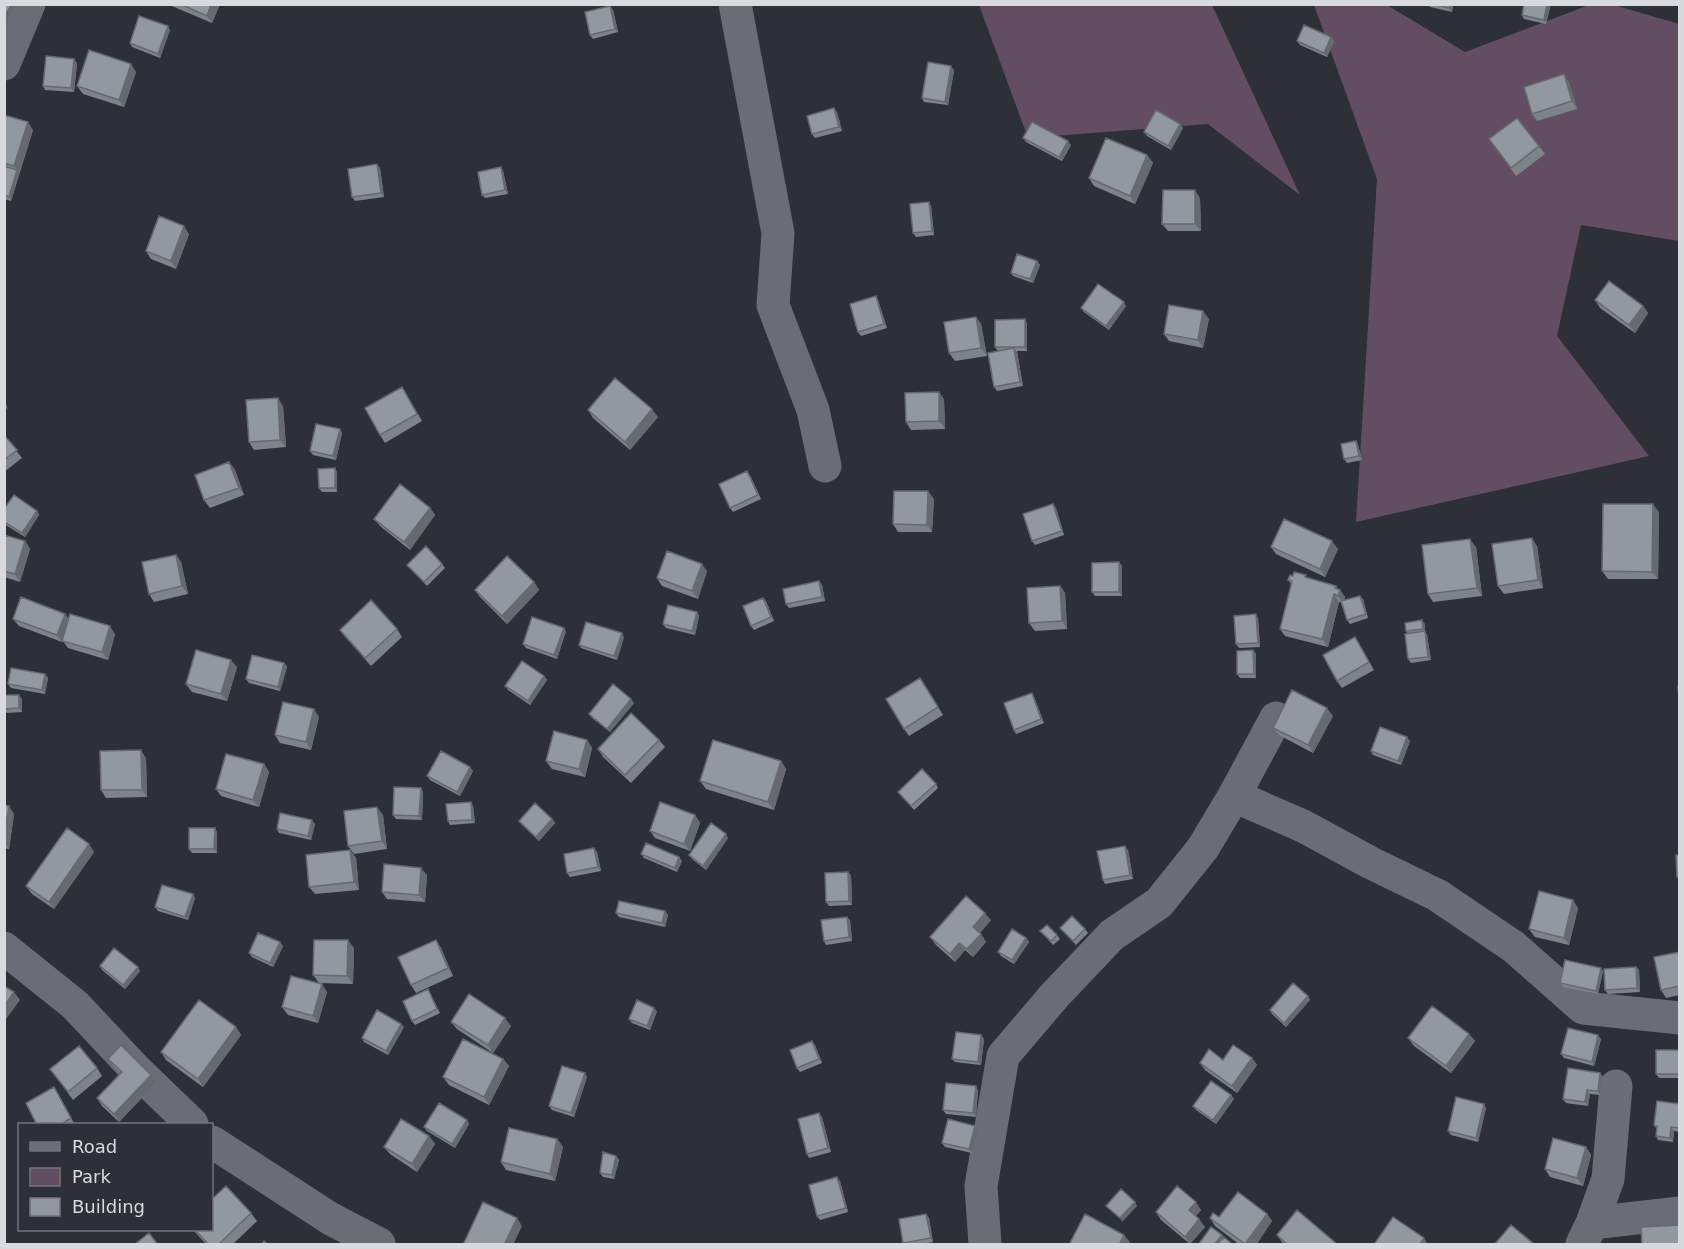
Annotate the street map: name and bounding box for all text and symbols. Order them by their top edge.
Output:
legend [18,1123,213,1231]
text: Road [72,1136,117,1157]
text: Park [72,1166,111,1187]
text: Building [72,1196,145,1217]

